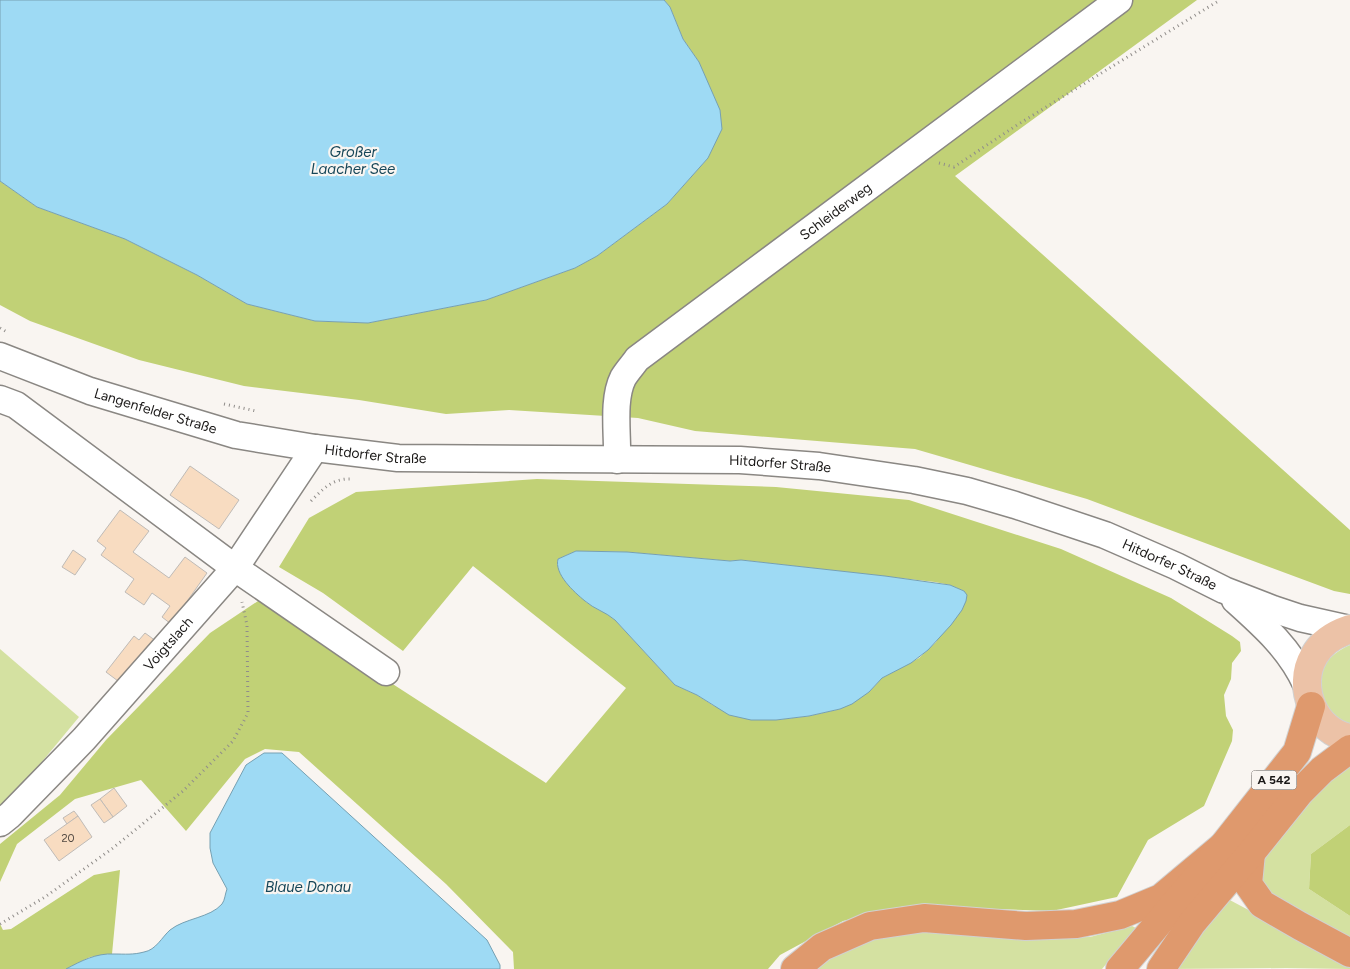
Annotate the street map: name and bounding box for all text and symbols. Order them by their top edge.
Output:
water label: Großer Laacher See [311,143,395,178]
street label: Schleiderweg [796,179,875,244]
street label: Langenfelder Straße [92,385,219,438]
street label: Hitdorfer Straße [324,441,427,467]
street label: Hitdorfer Straße [729,452,833,477]
street label: Hitdorfer Straße [1120,536,1220,594]
street label: Voigtslach [140,613,197,674]
road number: A 542 [1252,770,1296,790]
house number: 20 [61,832,75,845]
water label: Blaue Donau [265,878,351,896]

